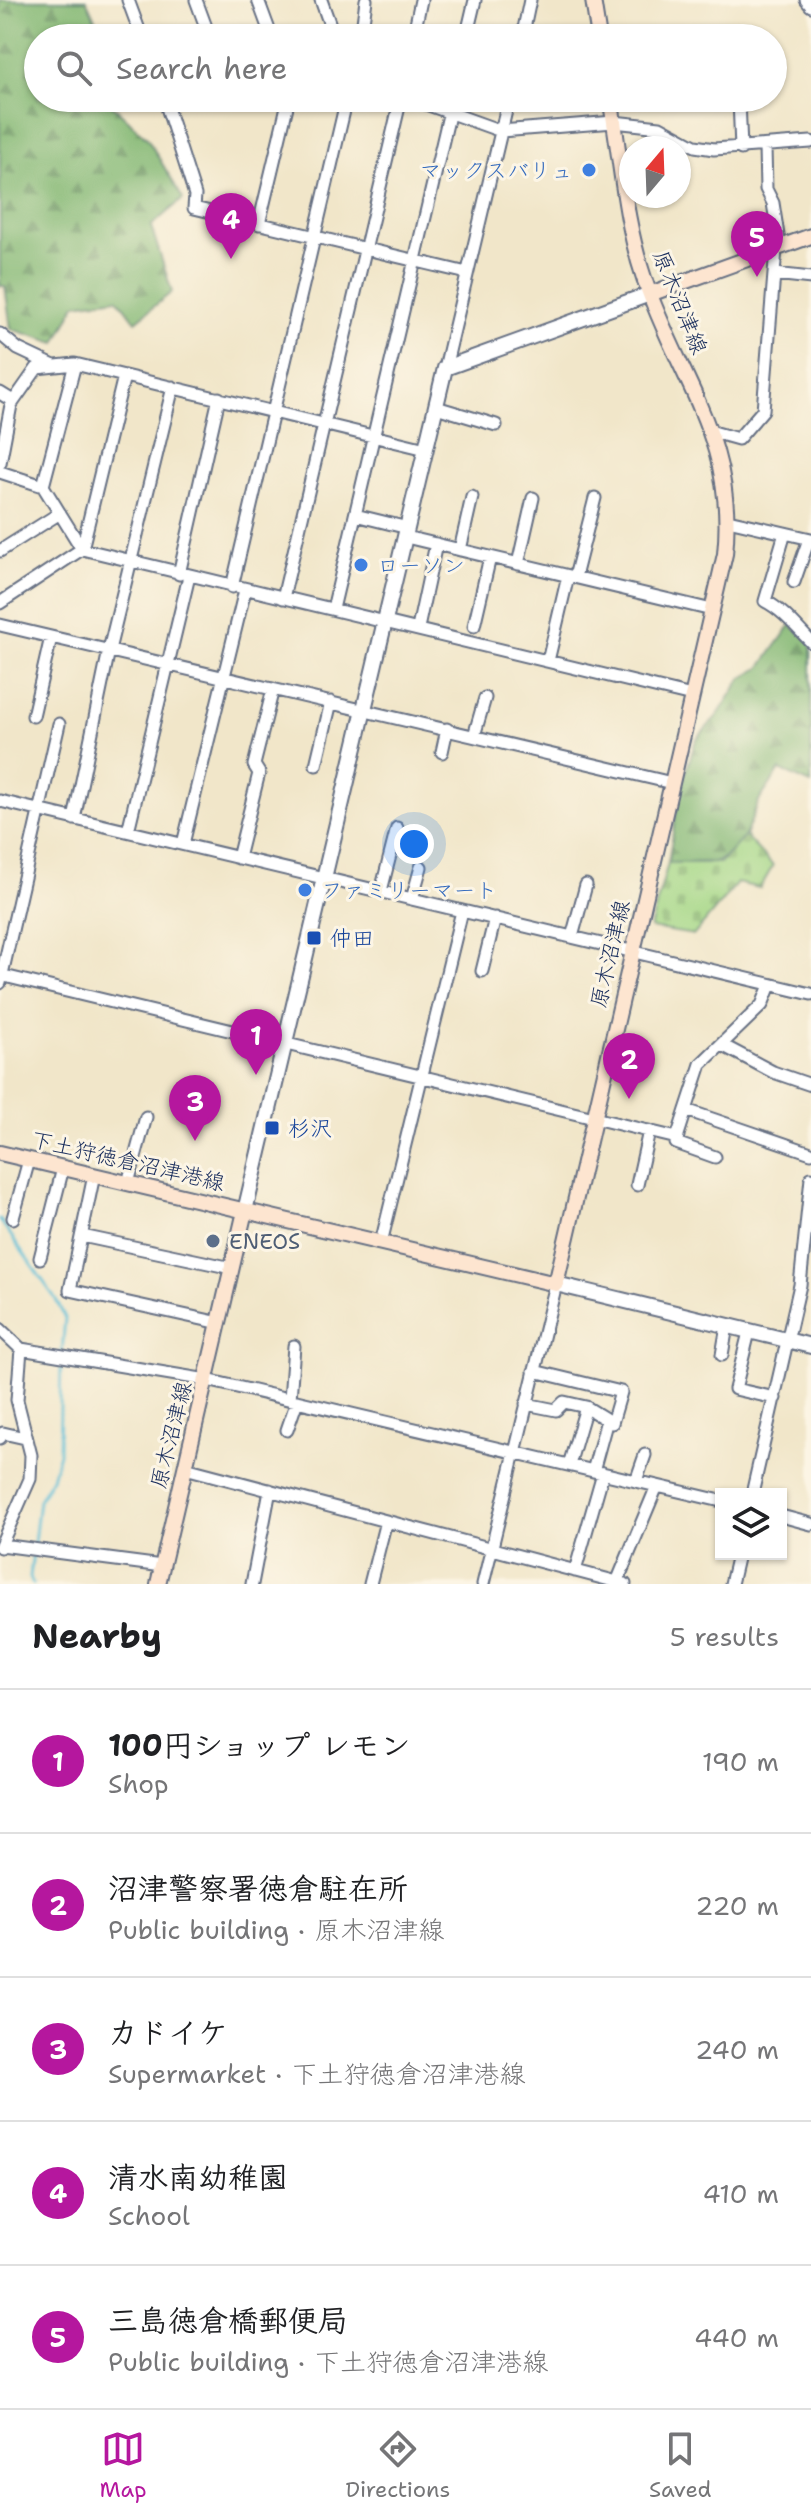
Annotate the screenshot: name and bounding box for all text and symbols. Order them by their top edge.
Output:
search box [24,24,787,112]
icon: search [52,46,96,90]
text: Search here [116,48,287,89]
north arrow [619,136,691,208]
place label: マックスバリュ [419,156,573,185]
marker: マックスバリュ [580,161,598,179]
pin: 4 [205,193,257,259]
pin: 5 [731,211,783,277]
street label: 原木沼津線 [646,246,714,358]
place label: ローソン [377,551,465,580]
marker: ローソン [352,556,370,574]
your location [394,824,434,864]
place label: ファミリーマート [321,876,497,905]
marker: ファミリーマート [296,881,314,899]
street label: 原木沼津線 [583,897,637,1011]
place label: 仲田 [330,924,374,953]
marker: 仲田 [305,929,323,947]
pin: 1 [230,1009,282,1075]
pin: 2 [603,1033,655,1099]
pin: 3 [169,1075,221,1141]
place label: 杉沢 [288,1114,332,1143]
marker: 杉沢 [263,1119,281,1137]
street label: 下土狩徳倉沼津港線 [28,1125,228,1197]
place label: ENEOS [229,1227,300,1256]
marker: ENEOS [204,1232,222,1250]
street label: 原木沼津線 [144,1378,198,1492]
map controls [715,1488,787,1560]
button: layers [715,1488,787,1560]
text: Nearby [32,1613,162,1659]
text: 5 results [670,1619,779,1654]
text: 100円ショップ レモン [108,1725,411,1766]
text: 1 [52,1744,64,1779]
text: 190 m [702,1744,779,1779]
text: Shop [108,1766,169,1801]
text: 沼津警察署徳倉駐在所 [108,1868,408,1909]
text: 2 [49,1888,67,1923]
text: 220 m [695,1888,779,1923]
text: Public building · 原木沼津線 [108,1912,444,1947]
text: カドイケ [108,2012,228,2053]
text: 3 [49,2032,67,2067]
text: 240 m [695,2032,779,2067]
text: Supermarket · 下土狩徳倉沼津港線 [108,2056,525,2091]
text: 清水南幼稚園 [108,2157,288,2198]
text: 4 [49,2176,67,2211]
text: 410 m [702,2176,779,2211]
text: School [108,2198,190,2233]
text: 三島徳倉橋郵便局 [108,2300,348,2341]
text: 5 [50,2320,66,2355]
text: 440 m [694,2320,779,2355]
text: Public building · 下土狩徳倉沼津港線 [108,2344,548,2379]
tab: Map [99,2427,147,2504]
tab: Directions [345,2427,450,2504]
tab: Saved [649,2427,712,2504]

